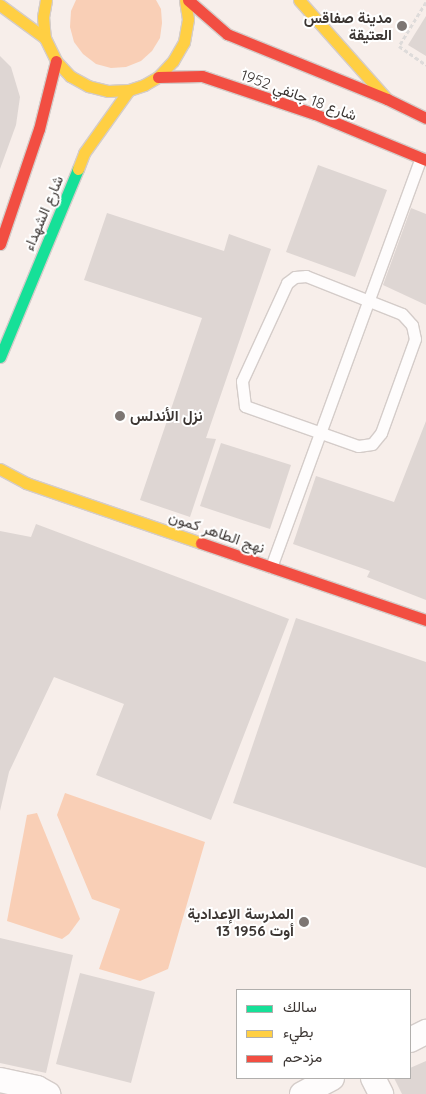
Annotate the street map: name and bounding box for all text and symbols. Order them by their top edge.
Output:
place label: مدينة صفاقس العتيقة [304,8,392,43]
marker: مدينة صفاقس العتيقة [396,20,408,32]
street label: شارع 18 جانفي 1952 [239,66,359,124]
street label: شارع الشهداء [19,173,67,253]
place label: نزل الأندلس [130,407,203,425]
marker: نزل الأندلس [114,410,126,422]
street label: نهج الطاهر كمون [167,507,267,557]
place label: المدرسة الإعدادية 13 أوت 1956 [187,904,294,939]
marker: المدرسة الإعدادية 13 أوت 1956 [298,916,310,928]
legend [236,989,411,1079]
text: سالك [283,997,317,1016]
text: بطيء [283,1022,313,1041]
text: مزدحم [283,1047,322,1066]

